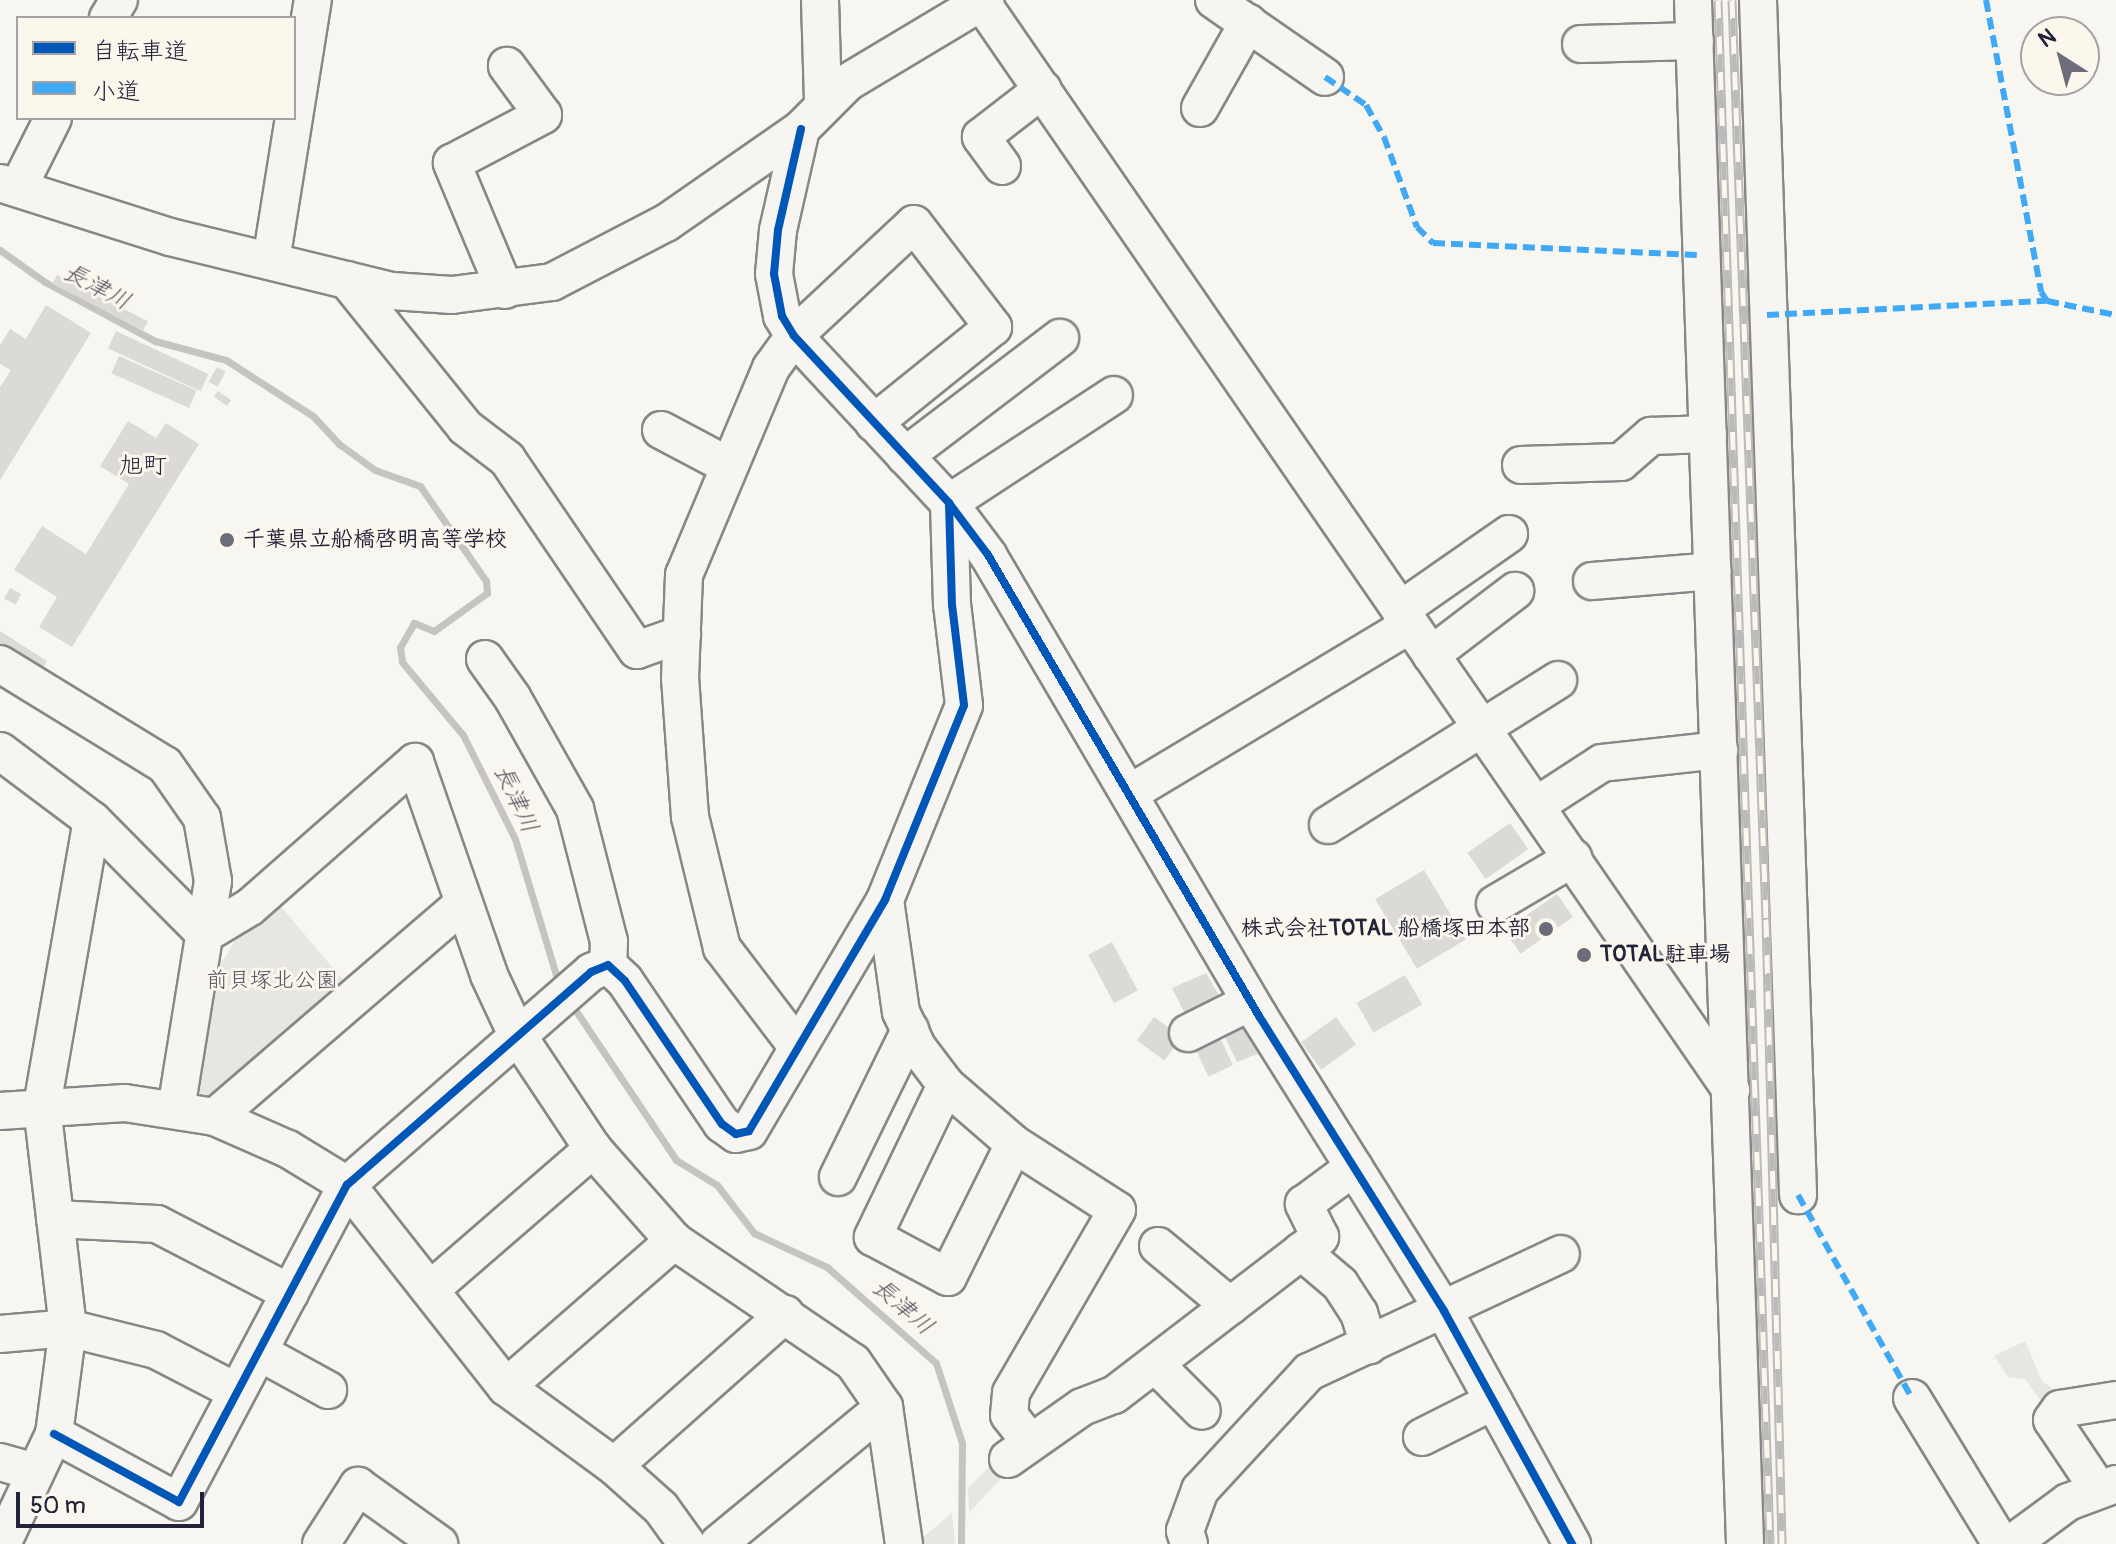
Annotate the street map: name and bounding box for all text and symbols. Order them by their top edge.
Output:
legend [16,16,296,120]
north arrow [2020,16,2100,96]
text: N [2033,23,2061,54]
text: 自転車道 [92,37,188,66]
text: 小道 [92,77,140,106]
water label: 長津川 [58,257,136,317]
district label: 旭町 [119,452,167,480]
place label: 千葉県立船橋啓明高等学校 [243,527,507,553]
marker: 千葉県立船橋啓明高等学校 [218,531,236,549]
water label: 長津川 [488,760,544,838]
place label: 株式会社TOTAL 船橋塚田本部 [1241,916,1530,942]
marker: 株式会社TOTAL 船橋塚田本部 [1537,920,1555,938]
place label: TOTAL駐車場 [1600,942,1730,968]
marker: TOTAL駐車場 [1575,946,1593,964]
park label: 前貝塚北公園 [206,968,338,994]
water label: 長津川 [866,1273,940,1341]
scale bar [20,1476,208,1526]
text: 50 m [30,1491,86,1520]

